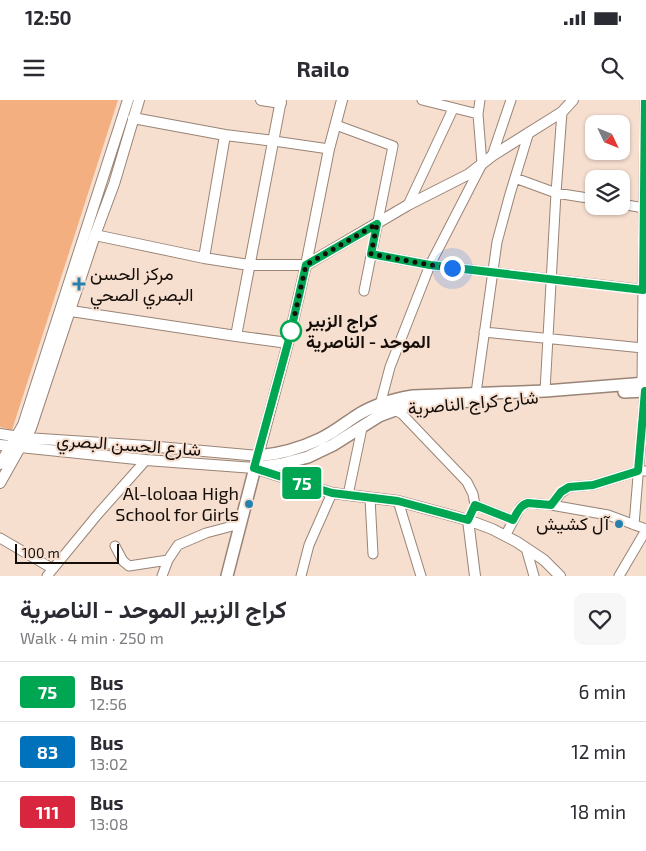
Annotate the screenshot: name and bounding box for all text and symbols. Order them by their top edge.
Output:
text: 12:50 [25,6,72,29]
icon: menu [20,54,48,82]
icon: search [598,54,626,82]
text: Railo [296,55,350,81]
north arrow [585,115,630,160]
map controls [585,115,630,215]
button: layers [585,170,630,215]
your location [440,256,465,281]
place label: مركز الحسن البصري الصحي [90,262,194,310]
marker: مركز الحسن البصري الصحي [72,277,86,291]
place label: كراج الزبير الموحد - الناصرية [305,309,431,353]
marker: كراج الزبير الموحد - الناصرية [280,320,302,342]
street label: شارع كراج الناصرية [407,385,539,421]
street label: شارع الحسن البصري [56,428,202,465]
line badge: 75 [280,467,324,499]
text: 75 [292,472,312,494]
place label: Al-loloaa High School for Girls [115,482,239,525]
marker: Al-loloaa High School for Girls [243,498,255,510]
place label: آل كشيش [536,512,611,535]
marker: آل كشيش [613,518,625,530]
scale bar [15,541,119,564]
text: 100 m [22,544,60,561]
button: heart [574,593,626,645]
text: كراج الزبير الموحد - الناصرية [20,594,287,623]
text: Walk · 4 min · 250 m [20,628,164,647]
text: Bus [90,671,124,694]
text: 6 min [578,680,626,703]
text: 75 [38,681,57,703]
text: 12:56 [90,694,127,713]
text: Bus [90,731,124,754]
text: 12 min [571,740,626,763]
text: 83 [37,741,58,763]
text: 13:02 [90,754,128,773]
text: Bus [90,791,124,814]
text: 18 min [570,800,626,823]
text: 111 [36,801,59,823]
text: 13:08 [90,814,128,833]

